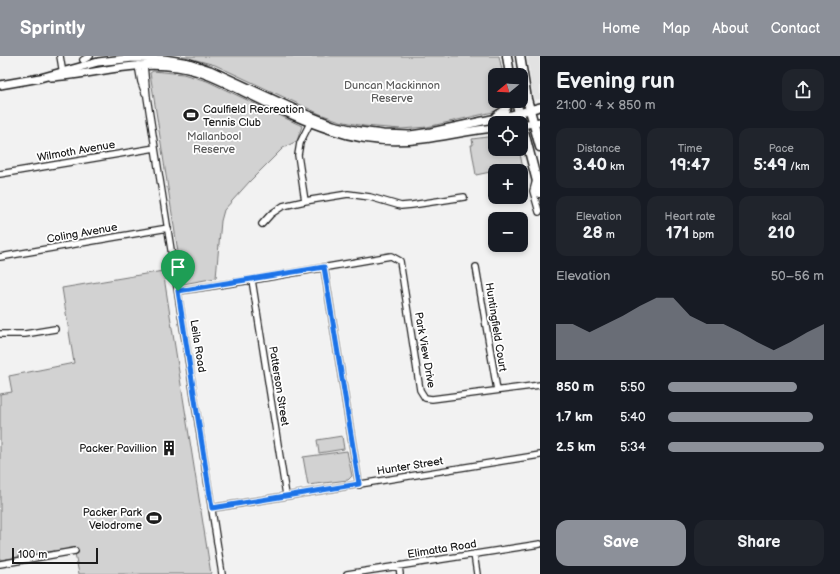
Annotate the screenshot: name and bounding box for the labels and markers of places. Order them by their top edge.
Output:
place label: Caulfield Recreation Tennis Club [203,103,304,129]
sports icon: Caulfield Recreation Tennis Club [182,106,200,124]
pin [161,250,195,291]
building icon: Packer Pavillion [160,439,178,457]
place label: Packer Pavillion [79,442,157,455]
place label: Packer Park Velodrome [83,506,143,532]
sports icon: Packer Park Velodrome [145,509,163,527]

